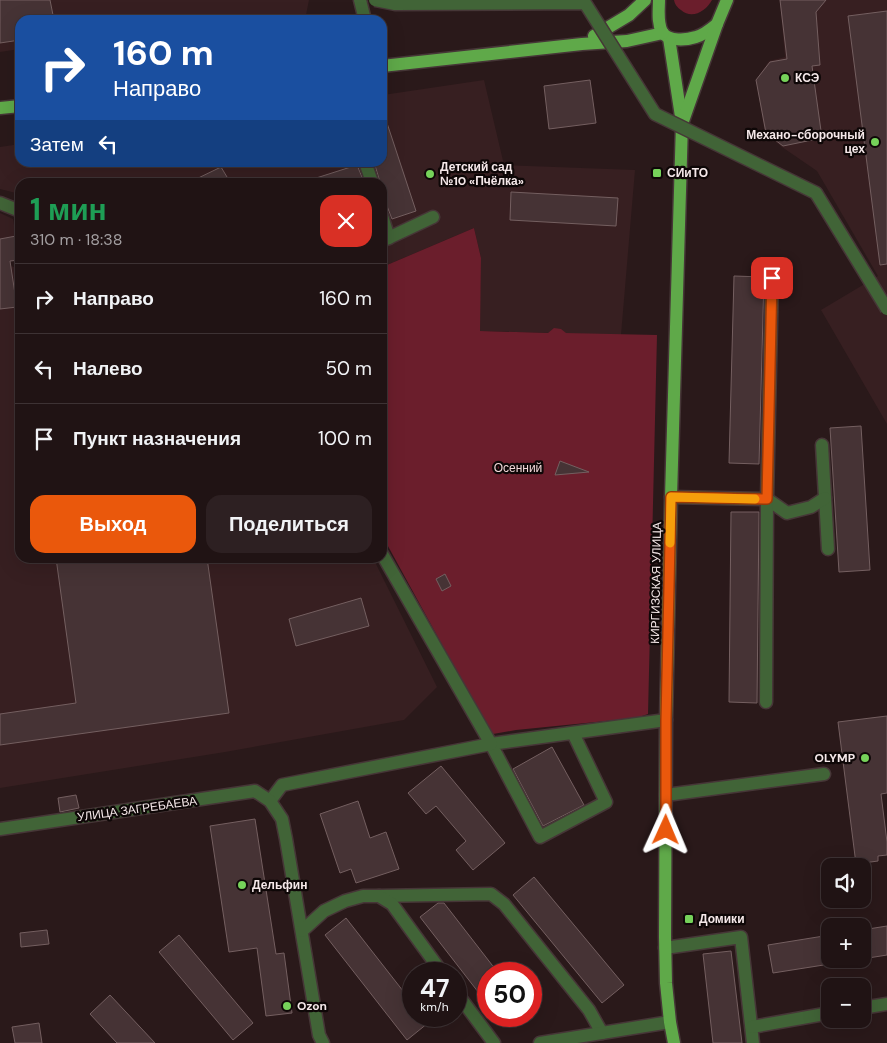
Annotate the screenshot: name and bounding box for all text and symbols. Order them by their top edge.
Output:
text: 160 m [113,30,214,76]
icon: right [30,35,95,100]
place label: КСЭ [795,70,820,86]
marker: КСЭ [779,72,791,84]
text: Направо [113,74,201,103]
place label: Механо-сборочный цех [746,127,865,157]
icon: left [94,130,122,158]
text: Затем [30,132,84,157]
marker: Механо-сборочный цех [869,136,881,148]
place label: Детский сад №10 «Пчёлка» [440,159,524,189]
place label: СИиТО [667,165,708,181]
marker: СИиТО [651,167,663,179]
marker: Детский сад №10 «Пчёлка» [424,168,436,180]
text: 1 мин [30,190,107,229]
button: close [320,195,372,247]
text: 310 m · 18:38 [30,229,122,250]
pin [751,257,793,299]
icon: arrive [758,264,786,292]
icon: right [30,285,58,313]
text: Направо [73,286,154,311]
text: 160 m [319,286,372,311]
icon: left [30,355,58,383]
text: Налево [73,356,143,381]
text: 50 m [325,356,372,381]
icon: arrive [30,425,58,453]
text: Пункт назначения [73,426,241,451]
text: 100 m [318,426,372,451]
park label: Осенний [494,460,542,476]
button: Выход [30,495,196,553]
button: Поделиться [206,495,372,553]
street label: КИРГИЗСКАЯ УЛИЦА [647,522,665,644]
place label: OLYMP [814,750,855,766]
marker: OLYMP [859,752,871,764]
street label: УЛИЦА ЗАГРЕБАЕВА [76,793,198,825]
position arrow [639,803,691,855]
map controls [821,858,871,1028]
button: sound [821,858,871,908]
place label: Дельфин [252,877,308,893]
marker: Дельфин [236,879,248,891]
place label: Домики [699,911,745,927]
marker: Домики [683,913,695,925]
button: + [821,918,871,968]
speed limit sign: 50 [477,962,542,1027]
text: 47 [420,972,449,1005]
button: − [821,978,871,1028]
place label: Ozon [297,998,327,1014]
text: km/h [420,999,449,1015]
marker: Ozon [281,1000,293,1012]

